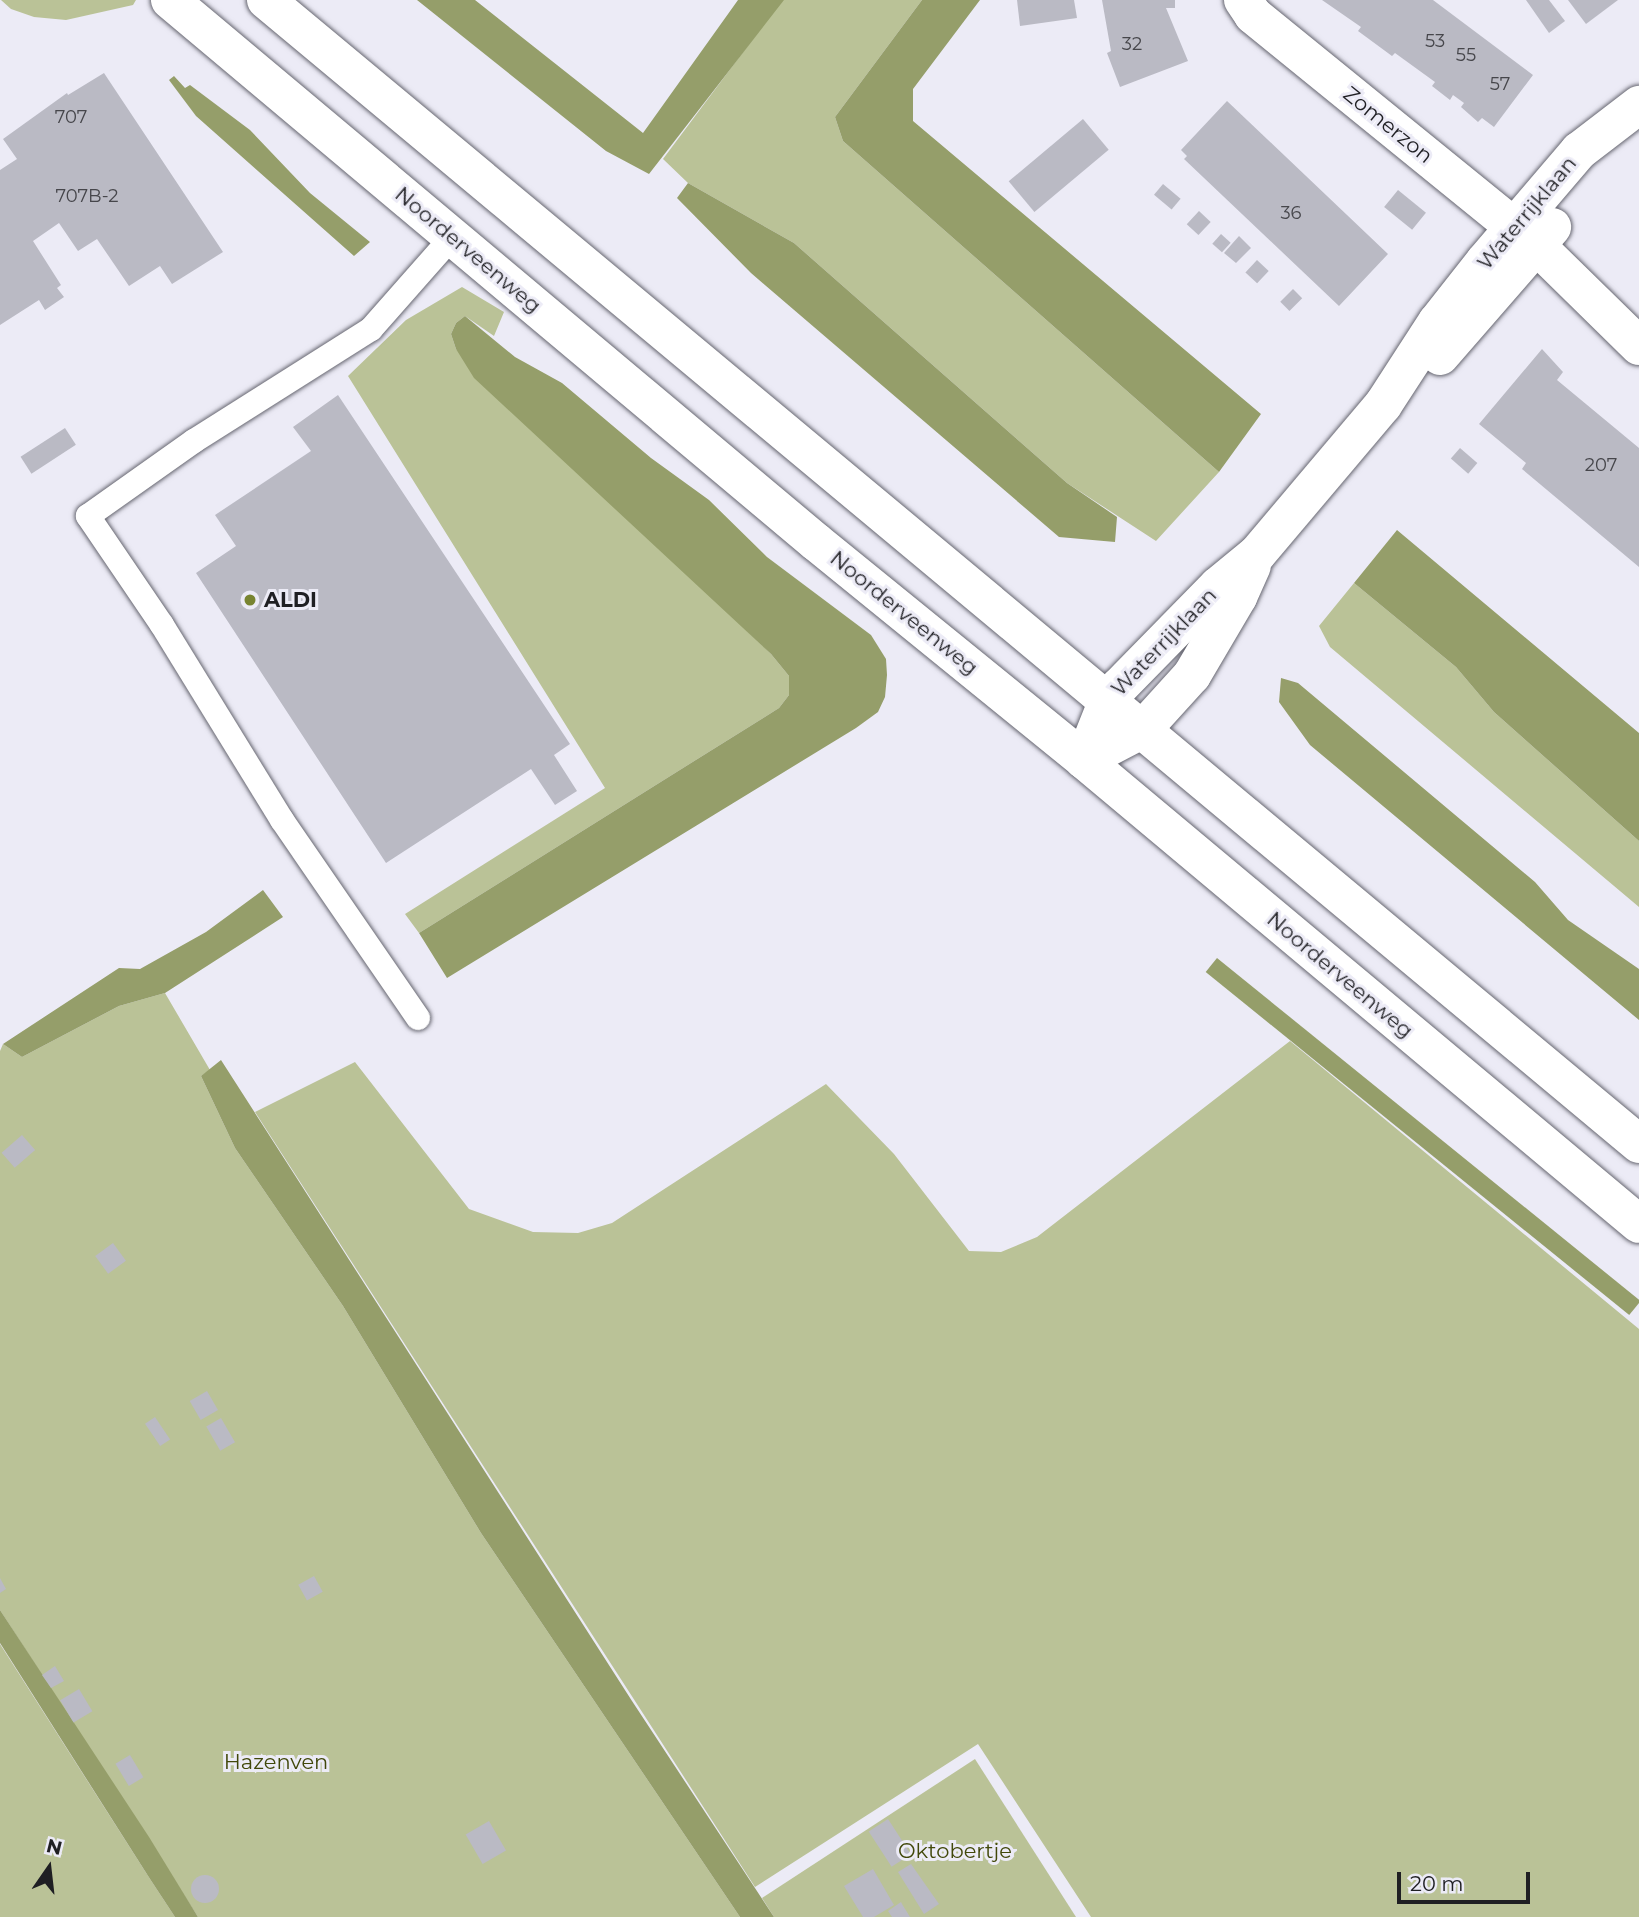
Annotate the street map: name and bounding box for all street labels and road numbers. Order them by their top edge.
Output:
street label: Zomerzon [1338,81,1438,169]
street label: Waterrijklaan [1472,151,1582,275]
street label: Noorderveenweg [390,182,546,318]
street label: Noorderveenweg [825,546,983,680]
street label: Waterrijklaan [1106,583,1222,701]
street label: Noorderveenweg [1262,907,1418,1043]

